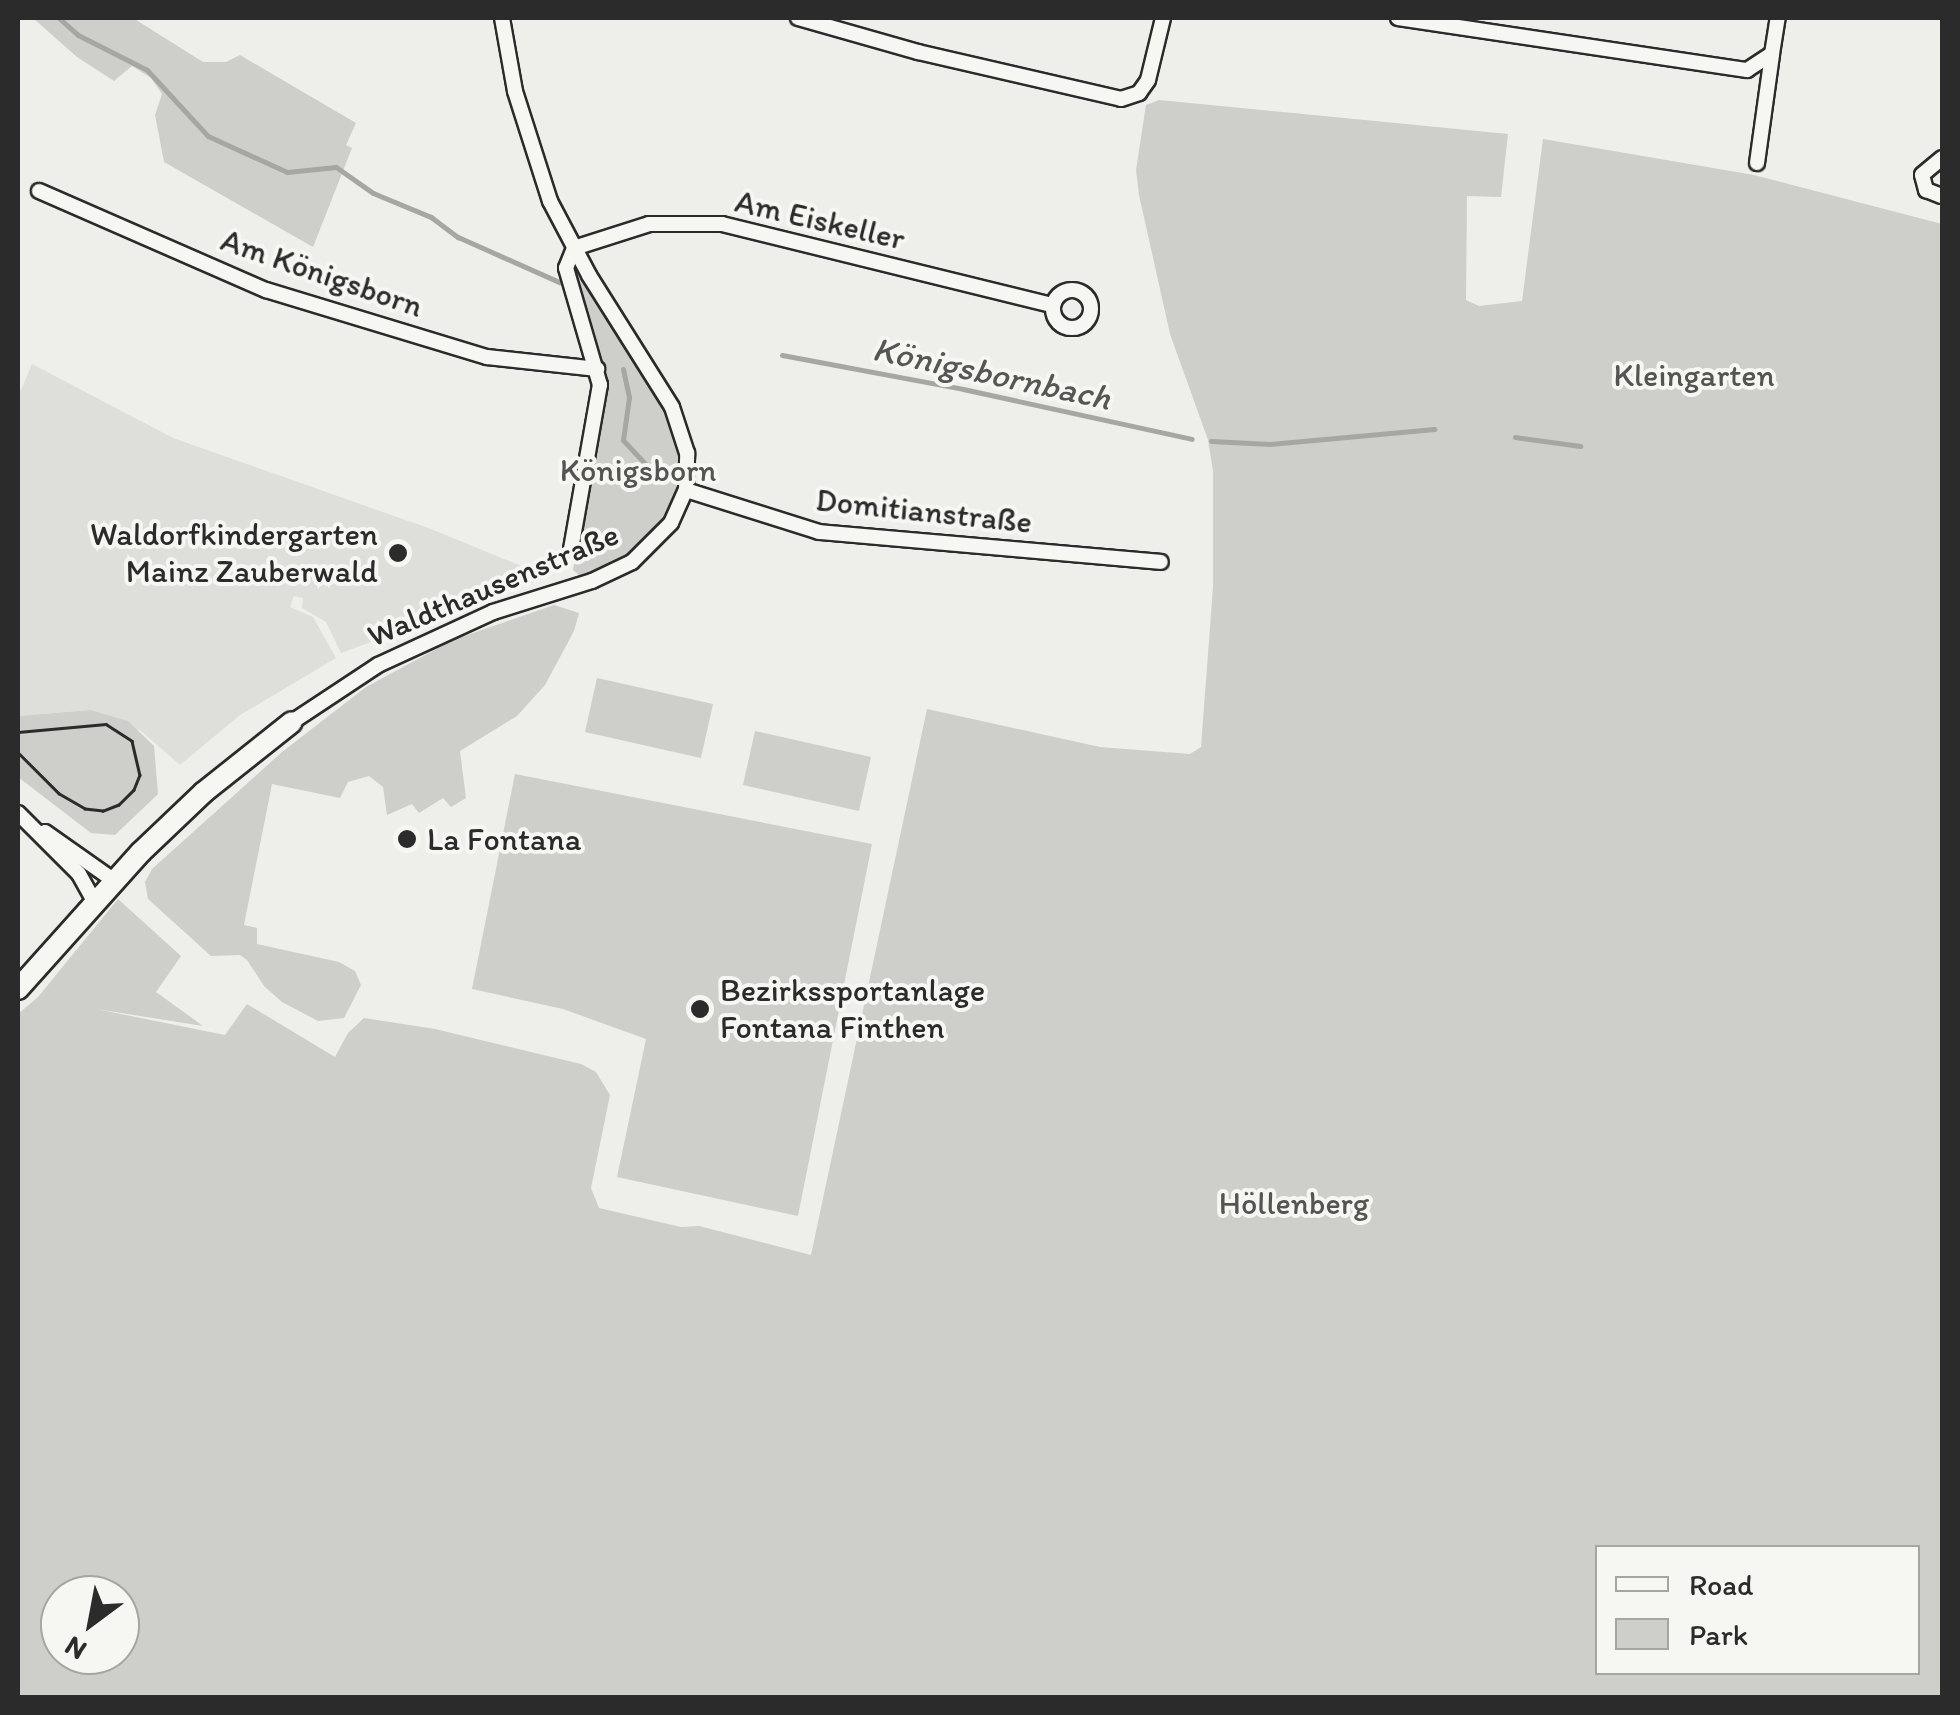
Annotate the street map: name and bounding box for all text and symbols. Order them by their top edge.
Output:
street label: Am Eiskeller [732,182,908,258]
street label: Am Königsborn [216,220,428,326]
water label: Königsbornbach [869,327,1115,419]
park label: Kleingarten [1613,356,1775,394]
park label: Königsborn [560,451,716,489]
street label: Domitianstraße [814,481,1034,541]
street label: Waldthausenstraße [362,515,624,655]
place label: Waldorfkindergarten Mainz Zauberwald [90,516,378,591]
marker: Waldorfkindergarten Mainz Zauberwald [387,542,409,564]
place label: La Fontana [427,820,579,858]
marker: La Fontana [396,828,418,850]
place label: Bezirkssportanlage Fontana Finthen [720,972,985,1047]
marker: Bezirkssportanlage Fontana Finthen [689,998,711,1020]
park label: Höllenberg [1219,1184,1369,1222]
legend [1595,1545,1920,1675]
text: Road [1689,1566,1754,1603]
north arrow [40,1575,140,1675]
text: Park [1689,1616,1748,1653]
text: N [58,1629,92,1668]

